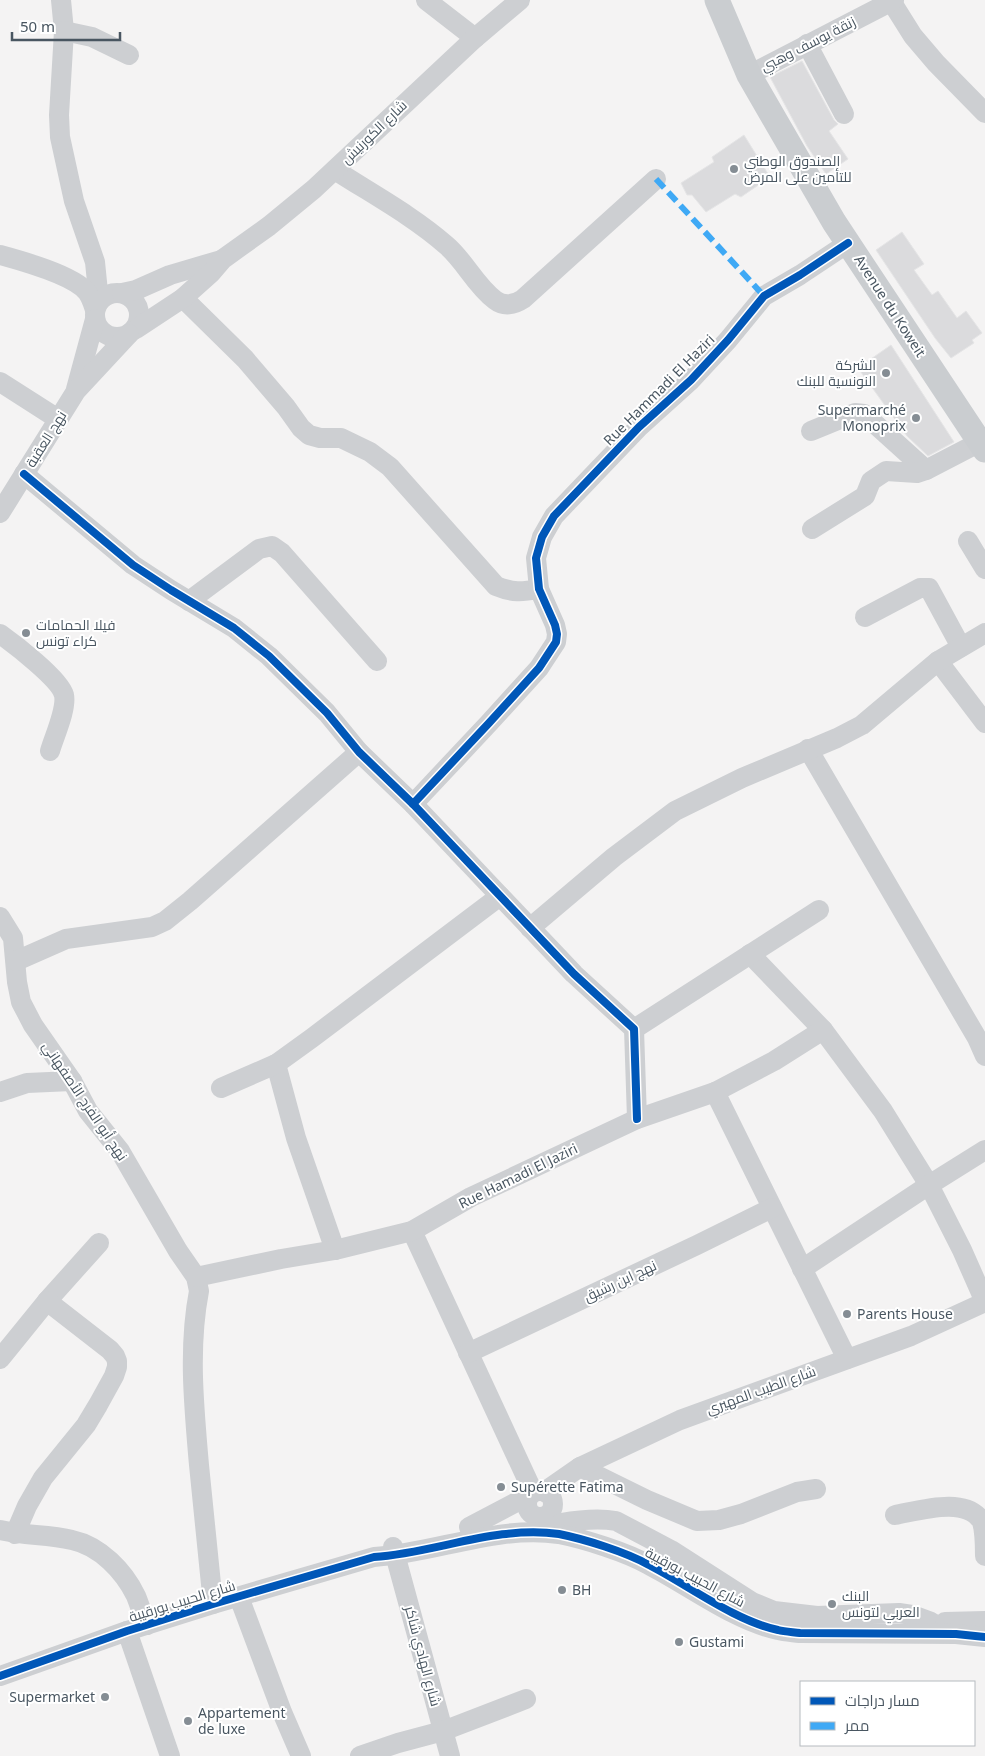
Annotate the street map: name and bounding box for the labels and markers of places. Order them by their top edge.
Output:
place label: الصندوق الوطني للتأمين على المرض [744,151,852,186]
marker: الصندوق الوطني للتأمين على المرض [728,163,740,175]
place label: الشركة النونسية للبنك [797,355,876,390]
marker: الشركة النونسية للبنك [880,367,892,379]
place label: Supermarché Monoprix [818,400,907,435]
marker: Supermarché Monoprix [910,412,922,424]
place label: فيلا الحمامات كراء تونس [36,615,115,650]
marker: فيلا الحمامات كراء تونس [20,627,32,639]
place label: Parents House [857,1304,953,1323]
marker: Parents House [841,1308,853,1320]
place label: Supérette Fatima [511,1477,624,1496]
marker: Supérette Fatima [495,1481,507,1493]
place label: BH [572,1580,591,1599]
marker: BH [556,1584,568,1596]
place label: البنك العربي لتونس [842,1586,920,1624]
marker: البنك العربي لتونس [826,1598,838,1610]
place label: Gustami [689,1632,744,1651]
marker: Gustami [673,1636,685,1648]
place label: Supermarket [9,1687,95,1706]
marker: Supermarket [99,1691,111,1703]
place label: Appartement de luxe [198,1703,285,1738]
marker: Appartement de luxe [182,1715,194,1727]

